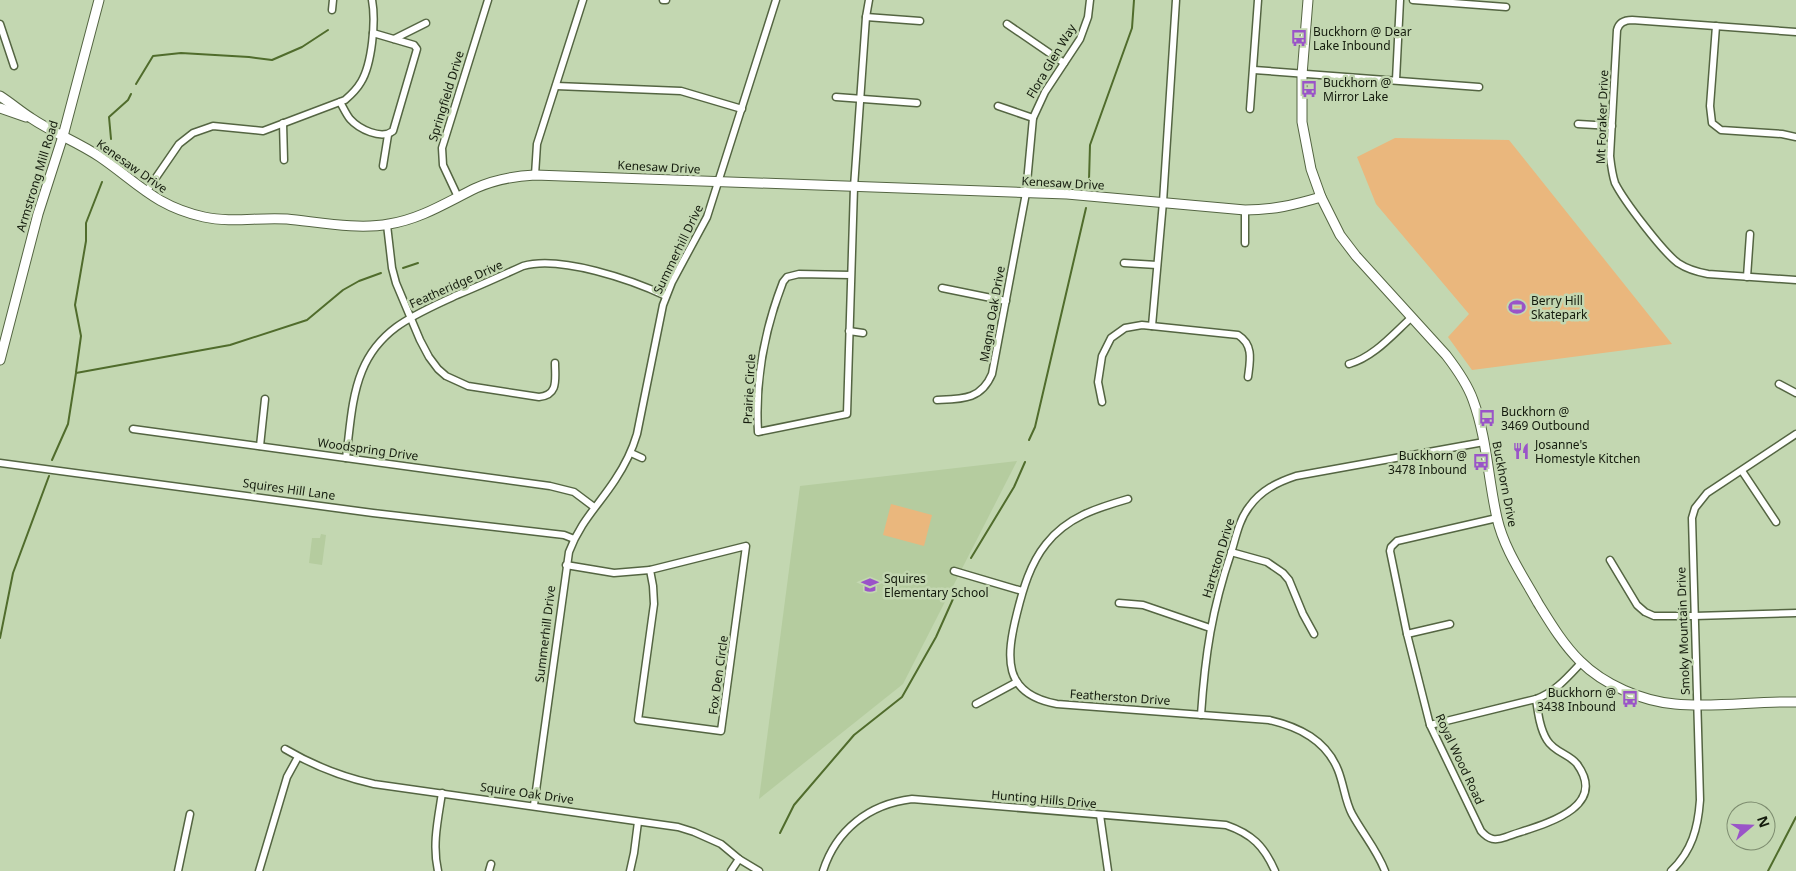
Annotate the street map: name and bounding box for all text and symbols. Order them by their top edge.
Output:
street label: Flora Glen Way [1022,20,1080,101]
place label: Buckhorn @ Dear Lake Inbound [1313,23,1412,54]
bus stop icon: Buckhorn @ Dear Lake Inbound [1289,28,1309,48]
street label: Springfield Drive [424,48,468,143]
street label: Mt Foraker Drive [1592,69,1612,164]
place label: Buckhorn @ Mirror Lake [1323,74,1392,105]
bus stop icon: Buckhorn @ Mirror Lake [1299,79,1319,99]
street label: Armstrong Mill Road [12,118,62,234]
street label: Kenesaw Drive [93,135,171,197]
street label: Kenesaw Drive [617,156,701,178]
street label: Kenesaw Drive [1021,172,1105,194]
street label: Summerhill Drive [649,201,707,297]
street label: Featheridge Drive [407,256,506,312]
street label: Magna Oak Drive [975,264,1009,364]
place label: Berry Hill Skatepark [1531,292,1588,323]
sports icon: Berry Hill Skatepark [1507,297,1527,317]
street label: Prairie Circle [739,353,759,425]
place label: Buckhorn @ 3469 Outbound [1501,403,1590,434]
bus stop icon: Buckhorn @ 3469 Outbound [1477,408,1497,428]
street label: Woodspring Drive [317,434,420,465]
place label: Josanne's Homestyle Kitchen [1534,436,1641,467]
street label: Buckhorn Drive [1488,440,1522,529]
restaurant icon: Josanne's Homestyle Kitchen [1511,441,1531,461]
place label: Buckhorn @ 3478 Inbound [1388,447,1467,478]
bus stop icon: Buckhorn @ 3478 Inbound [1471,452,1491,472]
street label: Squires Hill Lane [242,474,337,504]
street label: Hartston Drive [1198,516,1238,600]
street label: Smoky Mountain Drive [1672,566,1694,695]
place label: Squires Elementary School [884,570,989,601]
school or university icon: Squires Elementary School [860,575,880,595]
street label: Summerhill Drive [531,584,559,684]
street label: Fox Den Circle [704,634,732,716]
place label: Buckhorn @ 3438 Inbound [1537,684,1616,715]
street label: Featherston Drive [1069,685,1171,709]
bus stop icon: Buckhorn @ 3438 Inbound [1620,689,1640,709]
street label: Royal Wood Road [1432,711,1488,807]
street label: Squire Oak Drive [479,778,575,808]
street label: Hunting Hills Drive [991,786,1098,812]
north arrow [1726,801,1776,851]
text: N [1753,813,1775,830]

